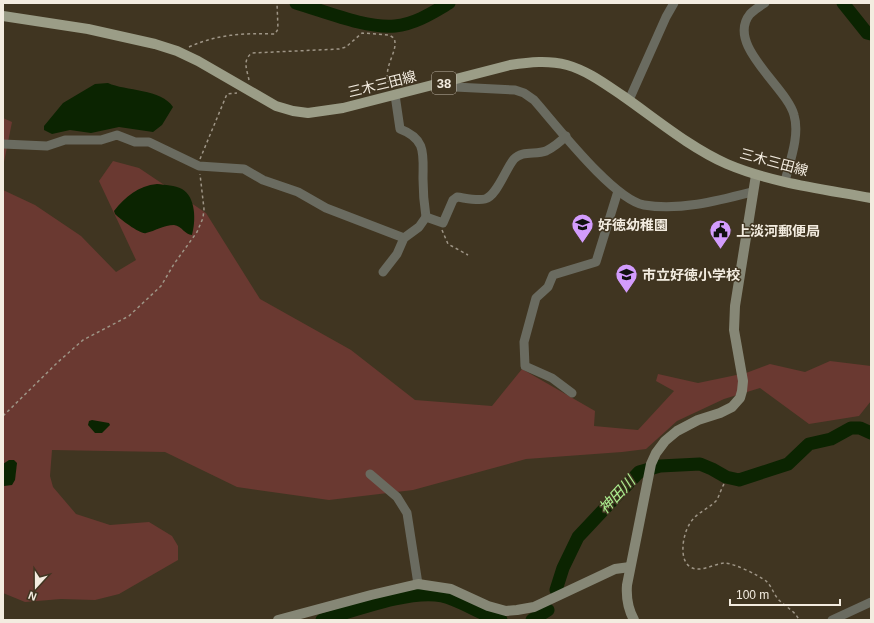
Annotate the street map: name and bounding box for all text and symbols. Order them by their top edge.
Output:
street label: 三木三田線 [346,68,418,100]
road number: 38 [432,72,456,94]
street label: 三木三田線 [738,145,810,179]
school or university icon: 好徳幼稚園 [570,212,596,245]
place label: 好徳幼稚園 [598,217,668,233]
public building icon: 上淡河郵便局 [708,218,734,251]
place label: 上淡河郵便局 [736,223,820,239]
school or university icon: 市立好徳小学校 [613,262,639,295]
place label: 市立好徳小学校 [642,267,740,283]
water label: 神田川 [595,471,640,517]
north arrow [16,567,56,607]
scale bar [730,581,840,607]
text: 100 m [736,588,769,602]
text: N [27,589,38,603]

